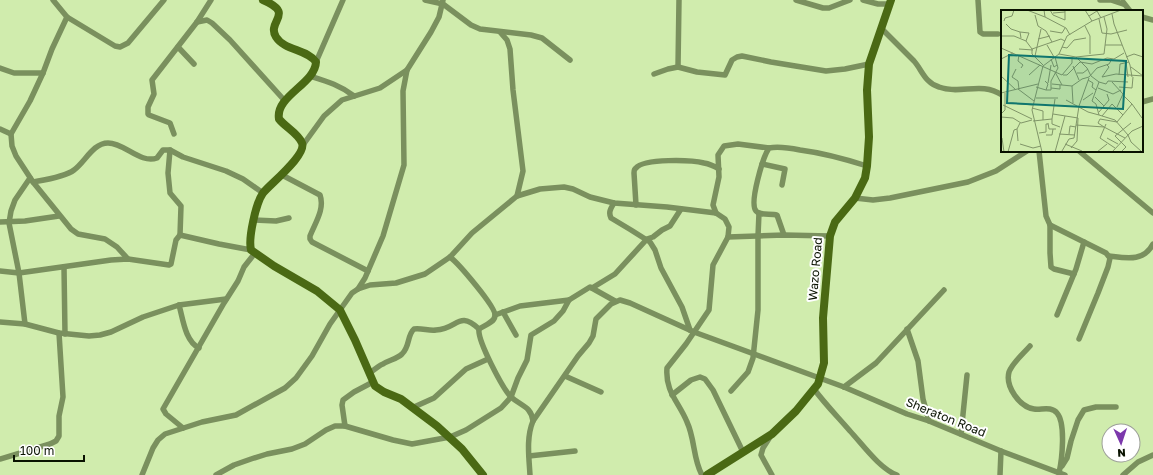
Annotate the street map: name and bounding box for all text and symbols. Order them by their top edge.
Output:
inset map [1001,10,1143,152]
street label: Wazo Road [805,237,825,301]
street label: Sheraton Road [904,394,988,440]
north arrow [1101,423,1141,463]
scale bar [14,437,84,463]
text: 100 m [20,443,54,458]
text: N [1117,447,1126,460]

